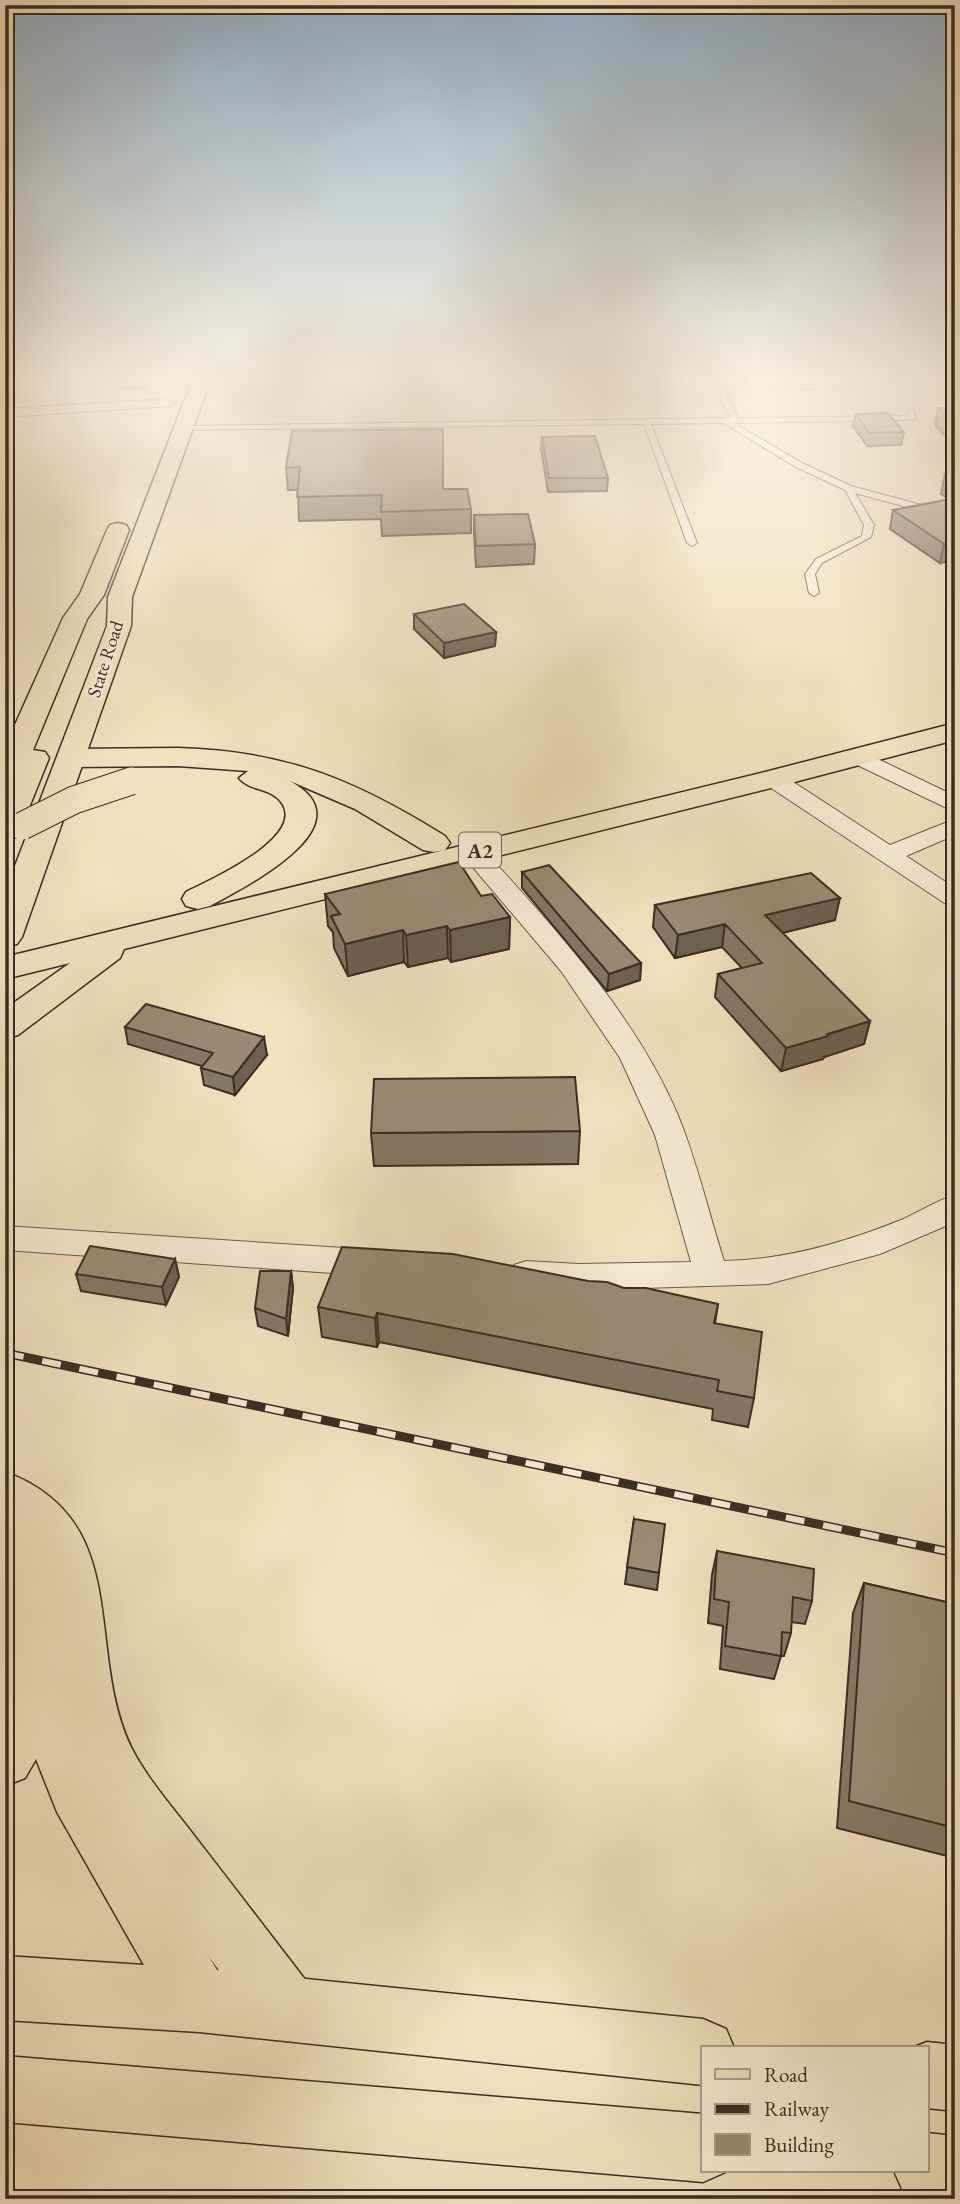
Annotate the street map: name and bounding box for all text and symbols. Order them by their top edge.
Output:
street label: State Road [81,617,129,701]
road number: A2 [459,832,501,868]
legend [701,2046,928,2172]
text: Road [764,2061,808,2088]
text: Railway [764,2095,830,2122]
text: Building [764,2131,834,2158]

